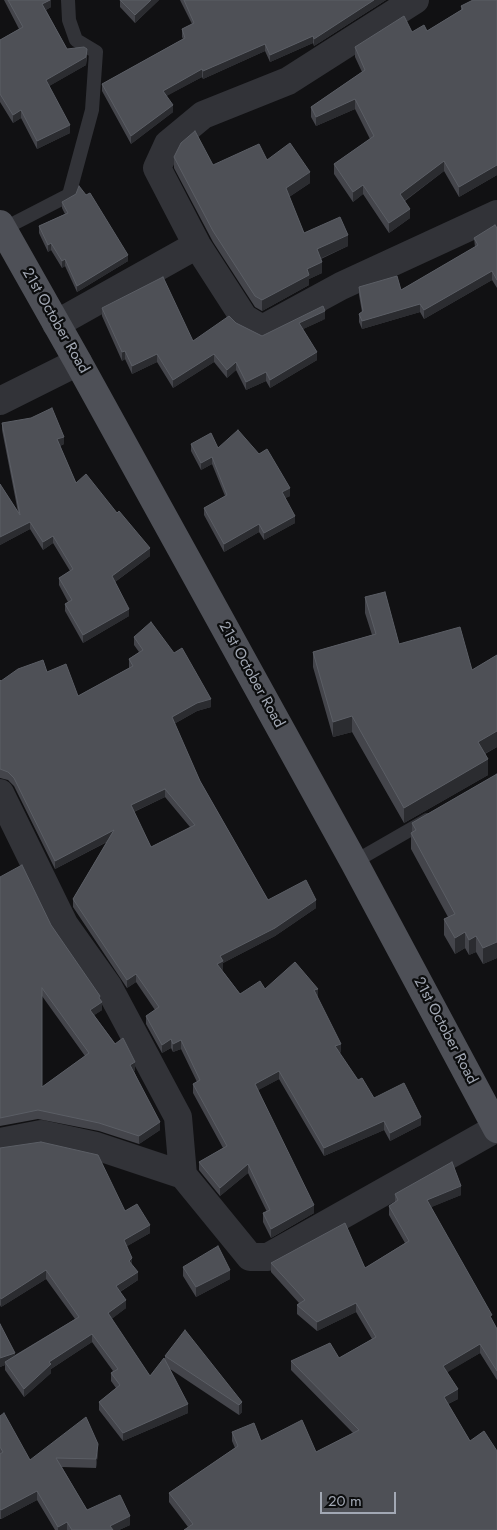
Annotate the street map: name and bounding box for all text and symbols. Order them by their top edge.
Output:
street label: 21st October Road [18,265,92,377]
street label: 21st October Road [214,619,288,731]
street label: 21st October Road [409,974,481,1088]
scale bar [322,1482,398,1514]
text: 20 m [328,1490,362,1512]

